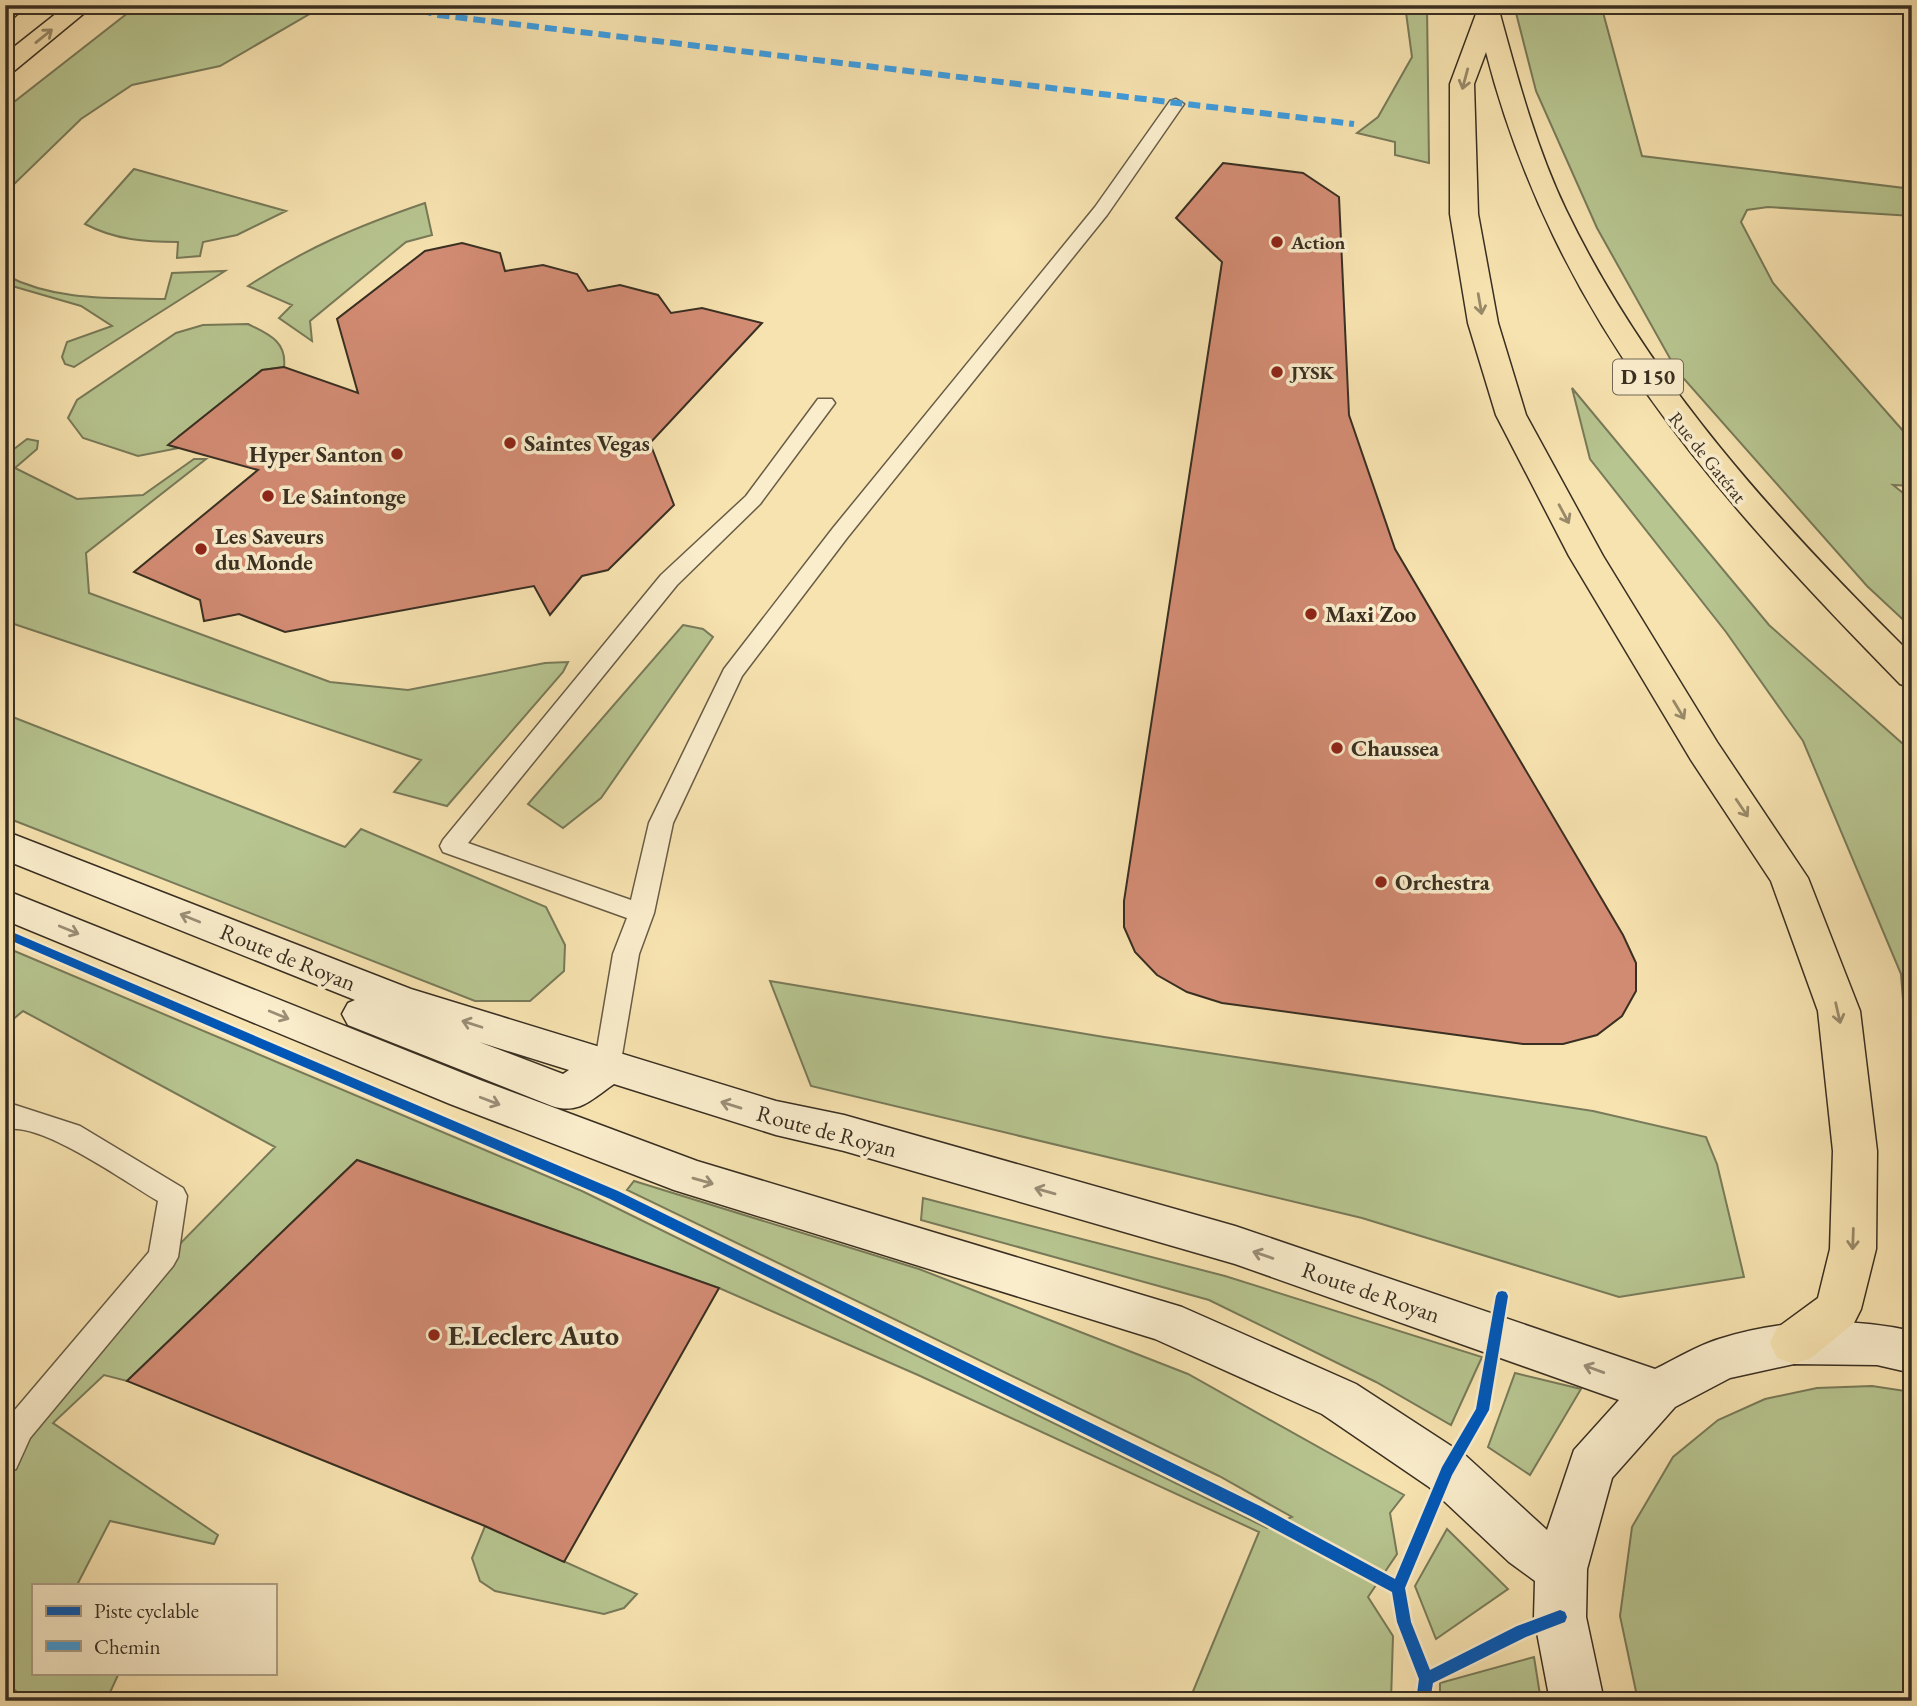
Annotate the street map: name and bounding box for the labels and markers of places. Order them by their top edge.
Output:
place label: Action [1290,230,1345,255]
marker: Action [1269,234,1285,250]
place label: JYSK [1289,360,1335,385]
marker: JYSK [1269,364,1285,380]
place label: Saintes Vegas [524,428,650,458]
marker: Saintes Vegas [502,435,518,451]
place label: Hyper Santon [249,439,383,469]
marker: Hyper Santon [389,446,405,462]
place label: Le Saintonge [282,481,406,511]
marker: Le Saintonge [260,488,276,504]
place label: Les Saveurs du Monde [215,521,324,577]
marker: Les Saveurs du Monde [193,541,209,557]
place label: Maxi Zoo [1325,599,1417,629]
marker: Maxi Zoo [1303,606,1319,622]
place label: Chaussea [1351,733,1440,763]
marker: Chaussea [1329,740,1345,756]
place label: Orchestra [1395,867,1491,897]
marker: Orchestra [1373,874,1389,890]
place label: E.Leclerc Auto [448,1317,619,1353]
marker: E.Leclerc Auto [426,1327,442,1343]

